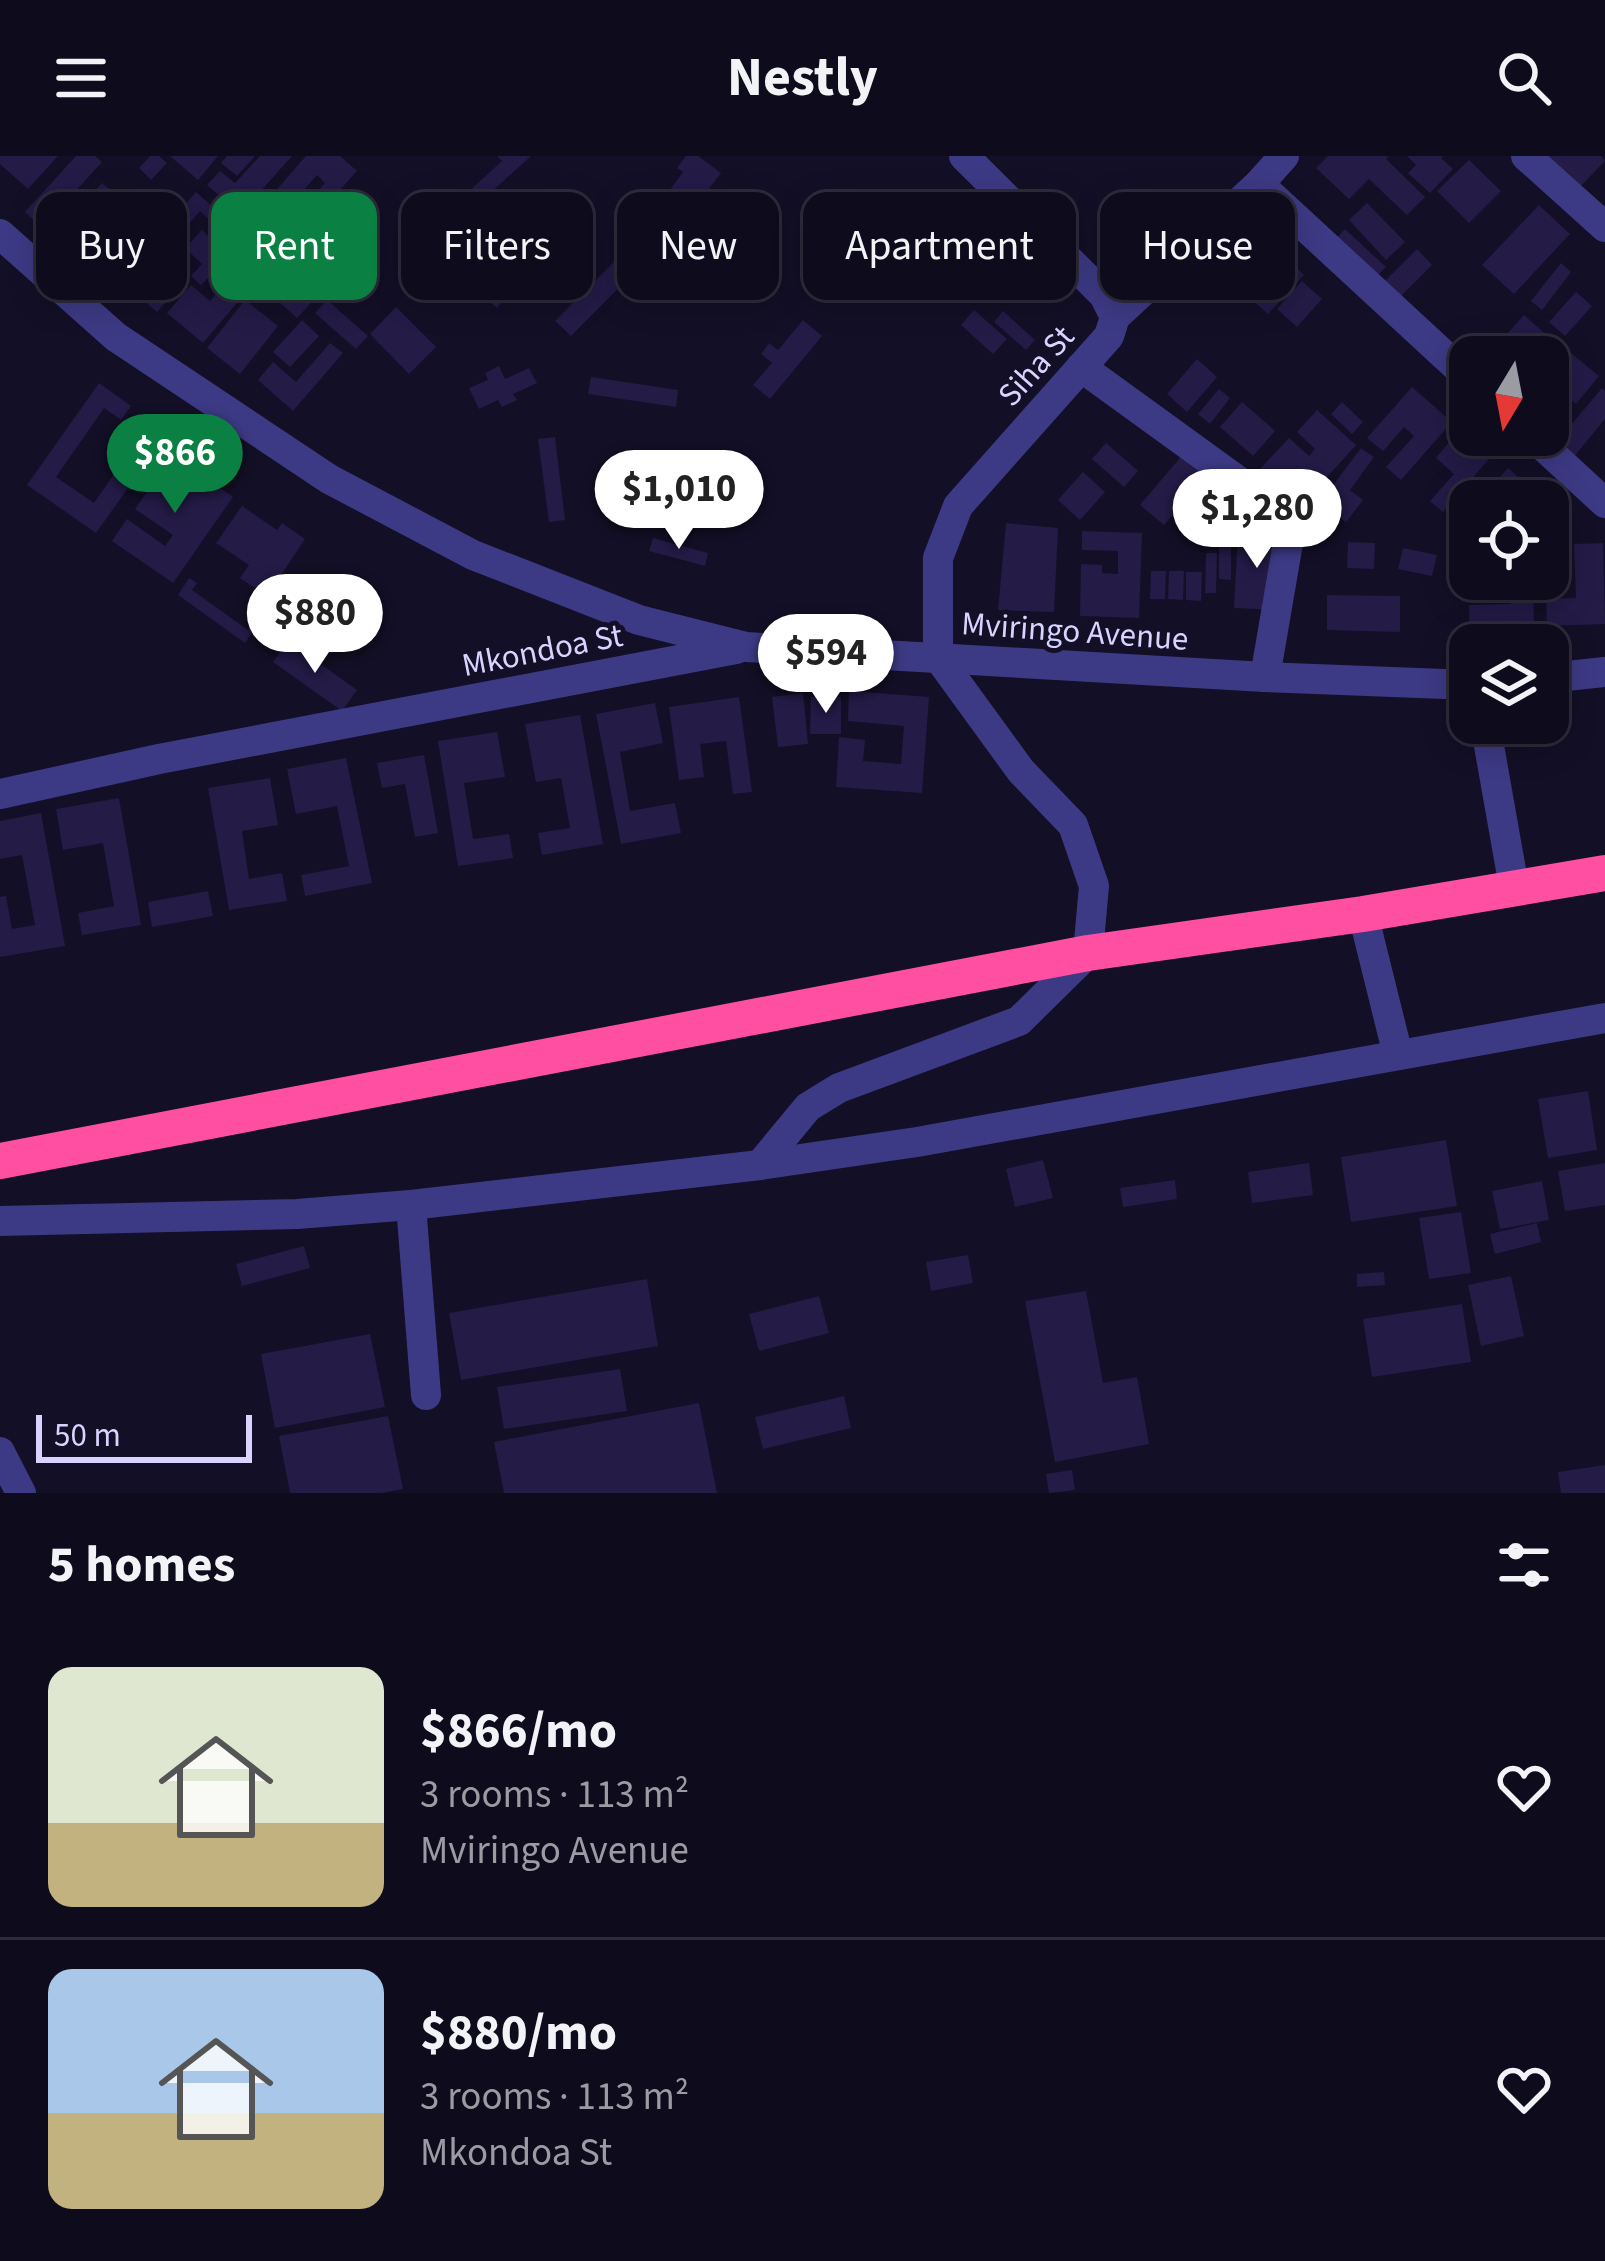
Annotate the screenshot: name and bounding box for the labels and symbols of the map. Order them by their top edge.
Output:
street label: Siha St [987,315,1085,417]
north arrow [1449,336,1569,456]
pin: $866 [104,414,246,516]
pin: $1,010 [581,450,777,552]
pin: $1,280 [1159,469,1355,571]
pin: $880 [244,574,386,676]
street label: Mviringo Avenue [960,600,1190,663]
street label: Mkondoa St [458,612,627,689]
pin: $594 [755,614,897,716]
scale bar [36,1409,252,1462]

